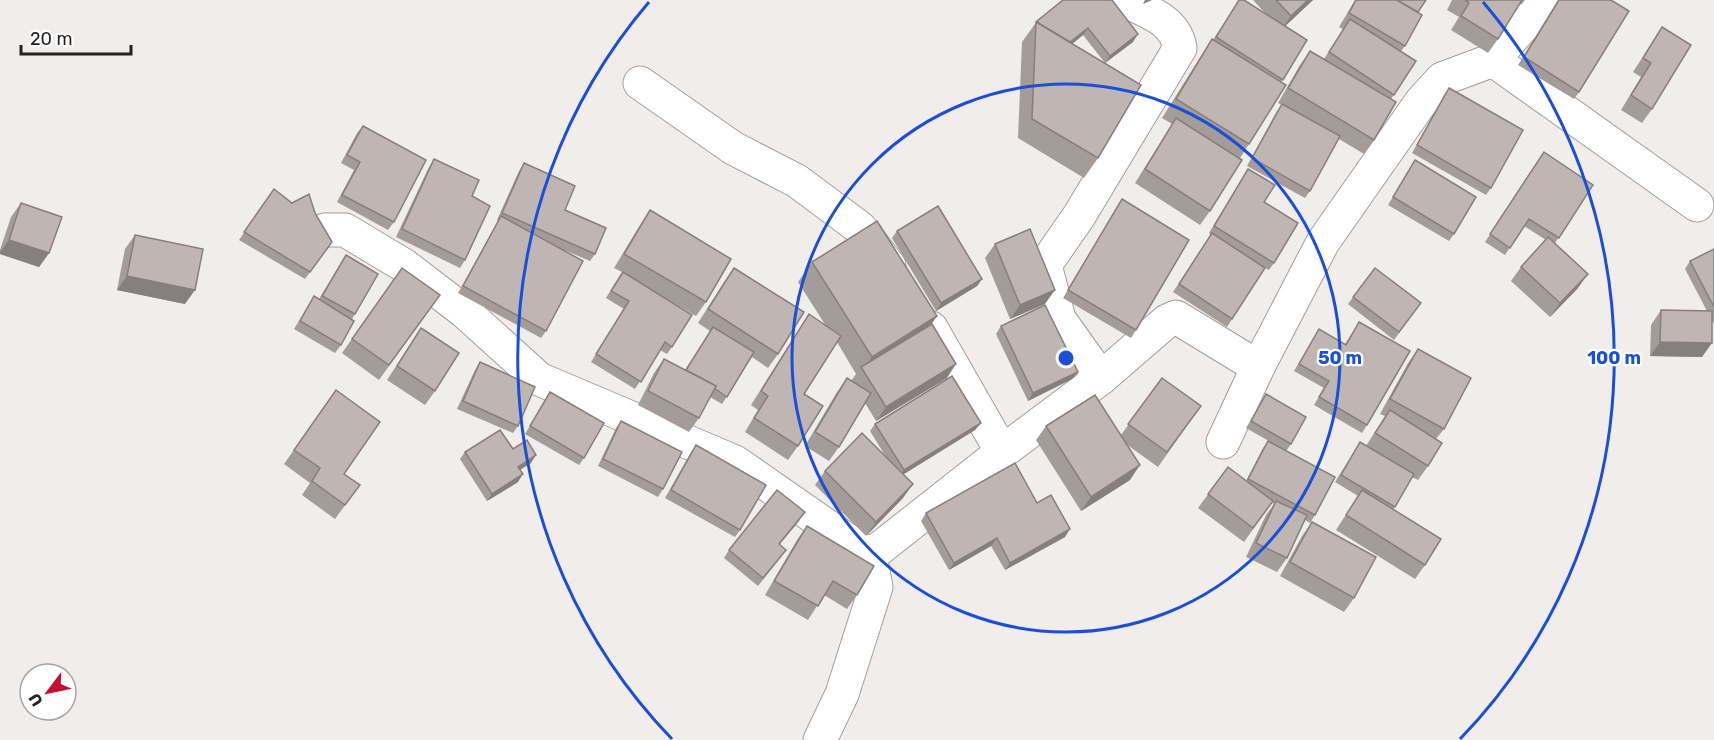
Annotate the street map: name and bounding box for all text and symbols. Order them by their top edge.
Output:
scale bar [21,18,130,56]
text: 20 m [30,28,72,50]
text: 50 m [1318,347,1362,369]
text: 100 m [1587,347,1641,369]
centre of rings [1056,348,1076,368]
north arrow [18,662,78,722]
text: U [25,690,47,710]

